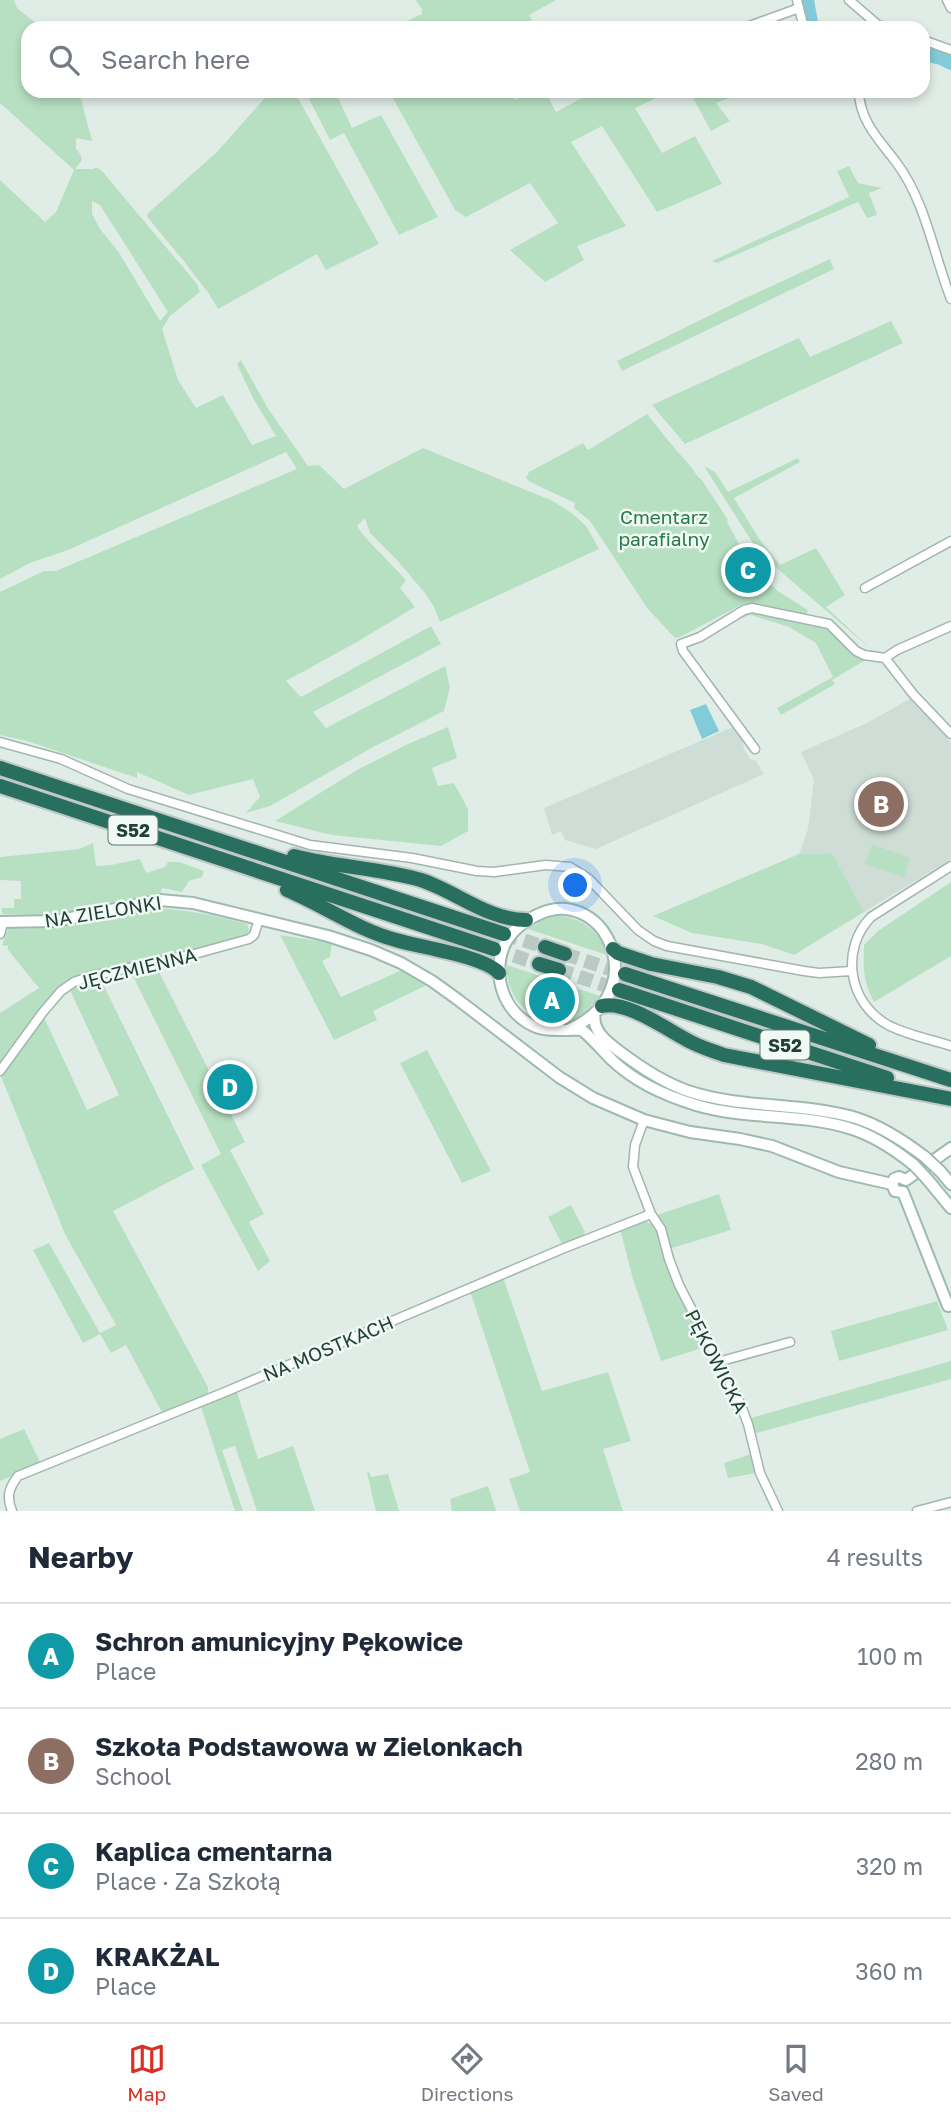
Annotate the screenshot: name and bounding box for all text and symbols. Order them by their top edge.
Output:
search box [21,21,930,98]
icon: search [45,41,83,79]
text: Search here [101,44,250,75]
park label: Cmentarz parafialny [618,505,710,550]
pin: C [725,544,771,596]
pin: B [858,778,904,830]
road number: S52 [108,816,158,844]
your location [558,868,592,902]
street label: NA ZIELONKI [43,890,163,932]
street label: JĘCZMIENNA [75,942,199,994]
pin: A [529,974,575,1026]
road number: S52 [760,1030,810,1060]
pin: D [207,1061,253,1113]
street label: PĘKOWICKA [681,1305,753,1417]
street label: NA MOSTKACH [259,1310,397,1386]
text: Nearby [28,1539,133,1575]
text: 4 results [827,1543,923,1571]
text: Schron amunicyjny Pękowice [95,1626,463,1657]
text: A [43,1642,59,1670]
text: 100 m [857,1642,923,1670]
text: Place [95,1657,156,1685]
text: Szkoła Podstawowa w Zielonkach [95,1731,523,1762]
text: B [43,1747,59,1775]
text: 280 m [855,1747,923,1775]
text: School [95,1762,171,1790]
text: Kaplica cmentarna [95,1836,332,1867]
text: C [43,1852,59,1880]
text: 320 m [856,1852,923,1880]
text: Place · Za Szkołą [95,1867,281,1895]
text: KRAKŻAL [95,1941,220,1972]
text: D [43,1957,59,1985]
text: 360 m [855,1957,923,1985]
text: Place [95,1972,156,2000]
tab: Map [127,2040,166,2105]
tab: Directions [421,2040,514,2105]
tab: Saved [768,2040,824,2105]

